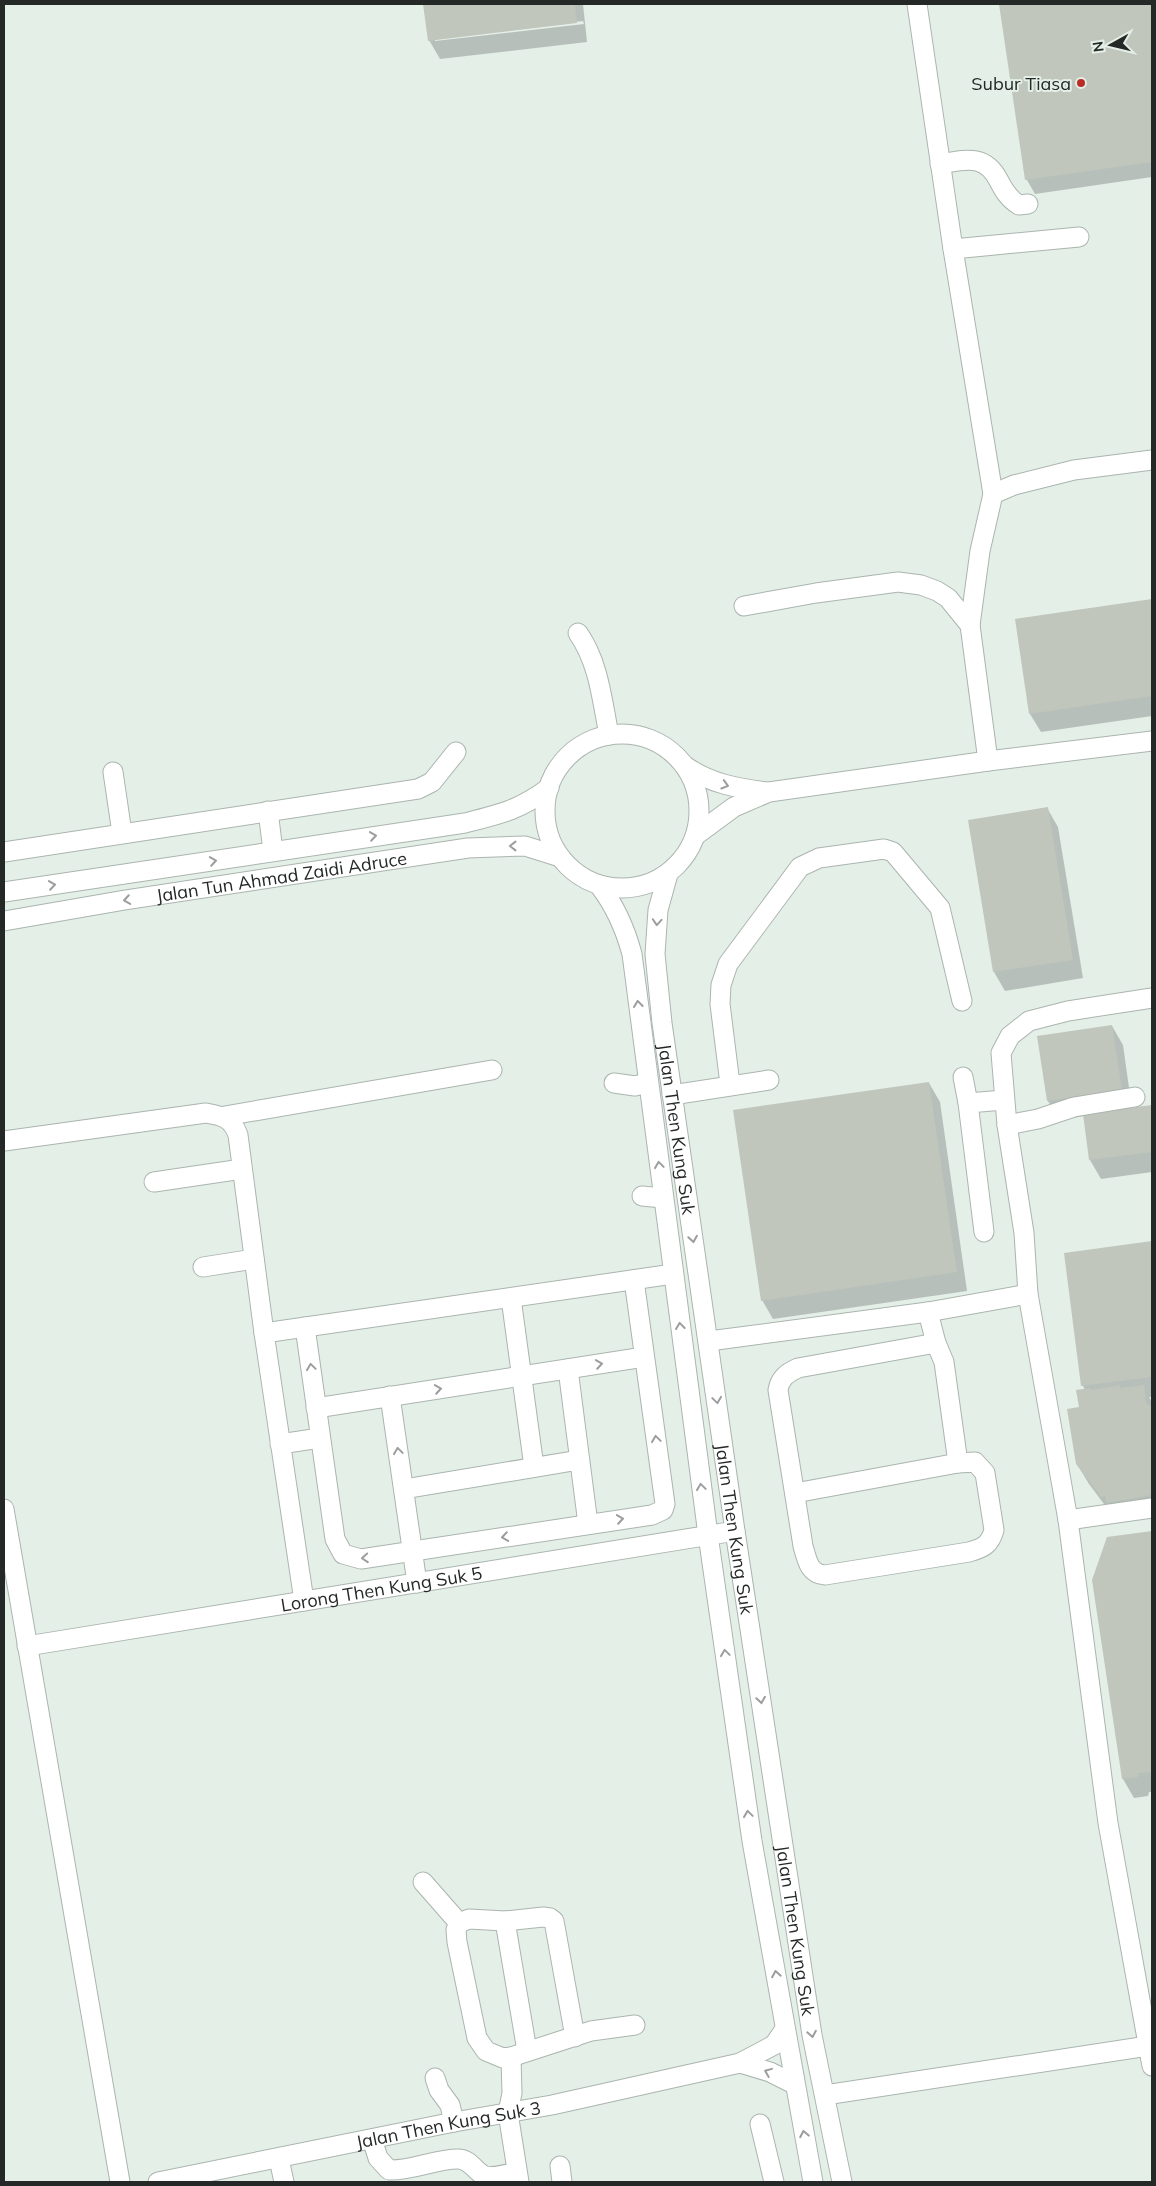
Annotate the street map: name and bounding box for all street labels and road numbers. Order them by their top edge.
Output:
street label: Jalan Tun Ahmad Zaidi Adruce [155,846,408,907]
street label: Jalan Then Kung Suk [654,1042,701,1217]
street label: Jalan Then Kung Suk [711,1442,759,1617]
street label: Lorong Then Kung Suk 5 [279,1561,484,1616]
street label: Jalan Then Kung Suk [772,1843,820,2018]
street label: Jalan Then Kung Suk 3 [354,2096,543,2153]

